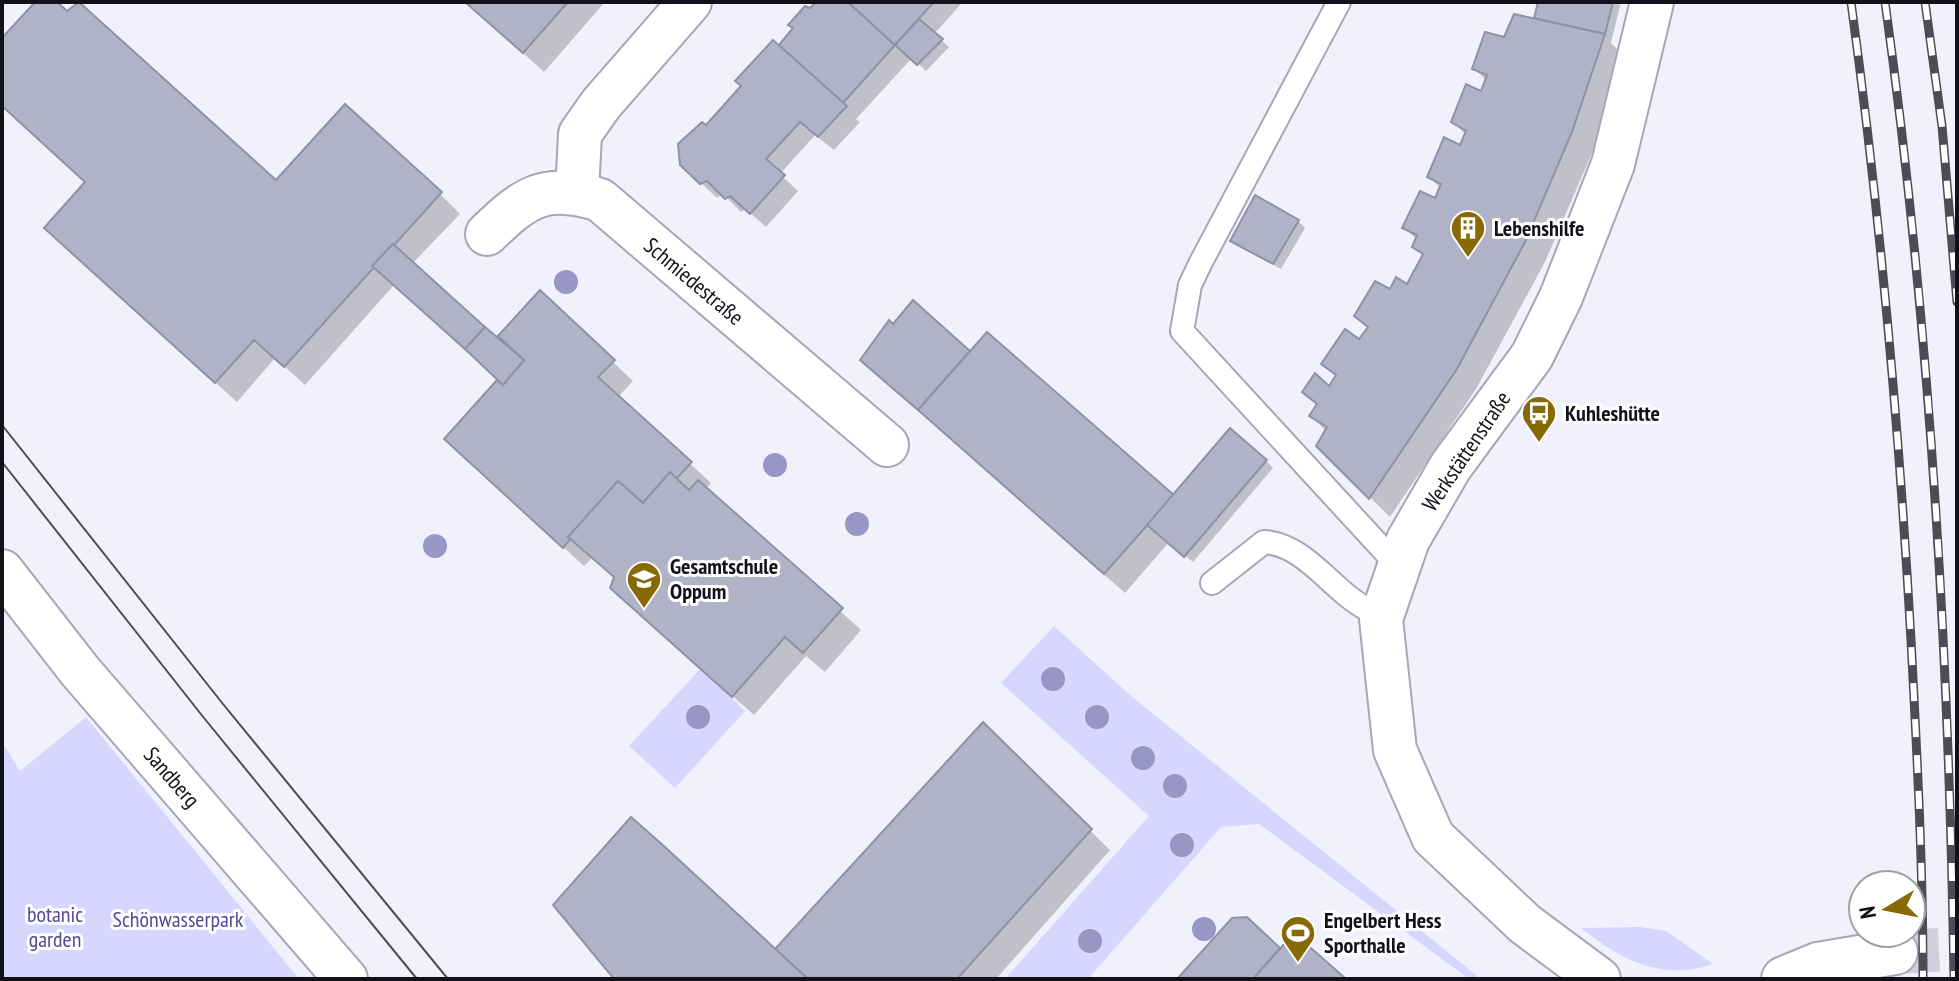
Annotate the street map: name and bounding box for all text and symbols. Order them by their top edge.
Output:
building icon: Lebenshilfe [1449,209,1487,259]
place label: Lebenshilfe [1494,214,1584,242]
street label: Schmiedestraße [638,231,750,331]
street label: Werkstättenstraße [1416,386,1516,516]
bus stop icon: Kuhleshütte [1520,394,1558,444]
place label: Kuhleshütte [1565,399,1660,427]
place label: Gesamtschule Oppum [670,552,778,605]
school or university icon: Gesamtschule Oppum [625,560,663,610]
street label: Sandberg [138,741,206,813]
north arrow [1847,869,1927,949]
park label: botanic garden [27,900,83,953]
text: N [1852,904,1882,921]
park label: Schönwasserpark [113,905,244,933]
place label: Engelbert Hess Sporthalle [1324,906,1442,959]
sports icon: Engelbert Hess Sporthalle [1279,914,1317,964]

